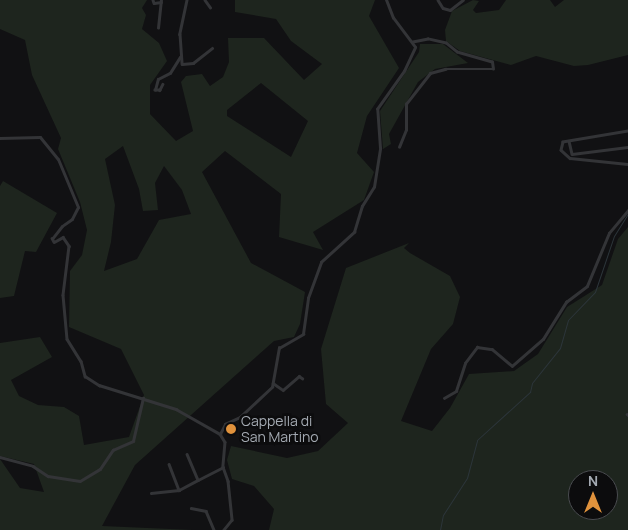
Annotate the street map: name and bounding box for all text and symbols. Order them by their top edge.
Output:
place label: Cappella di San Martino [241,413,319,446]
marker: Cappella di San Martino [225,423,237,435]
north arrow [568,470,618,520]
text: N [588,471,598,490]

